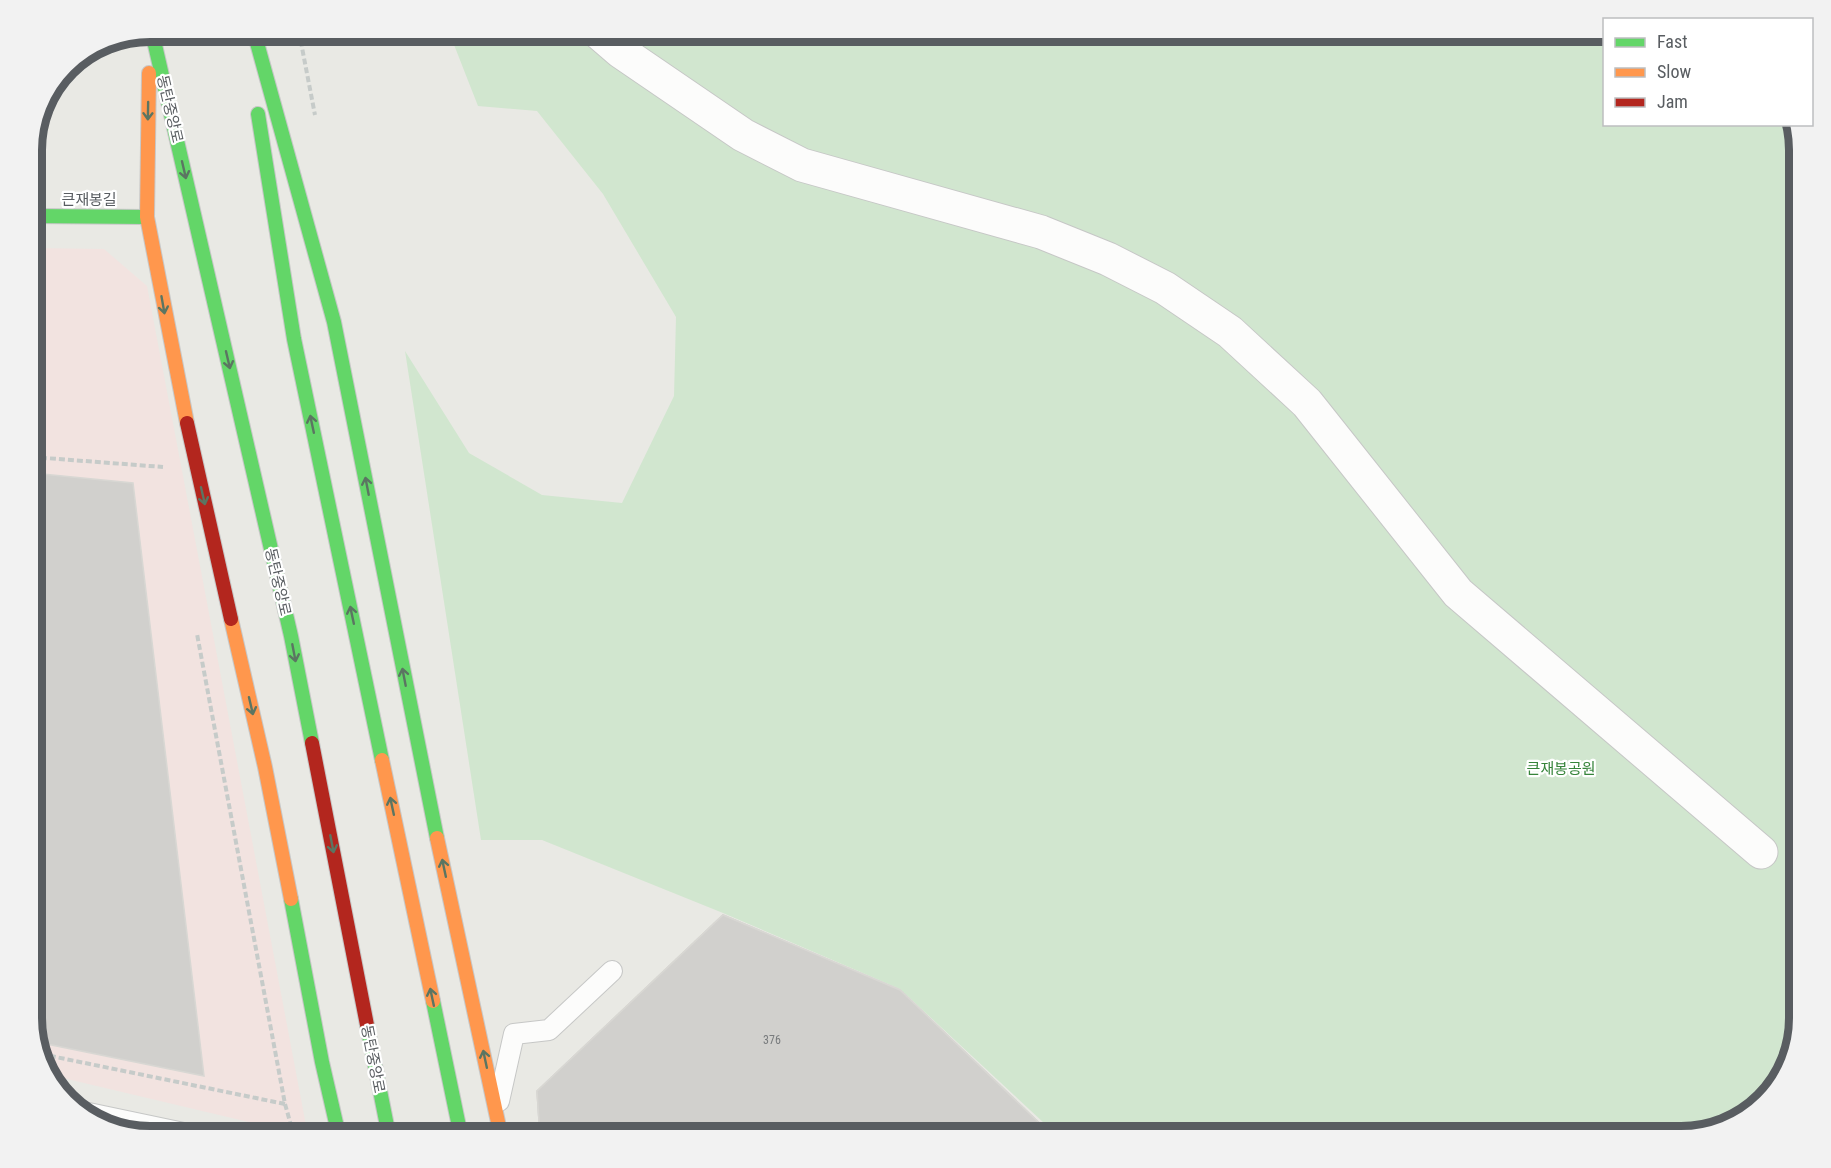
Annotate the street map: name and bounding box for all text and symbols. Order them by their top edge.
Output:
legend [1603,18,1813,126]
text: Fast [1657,31,1688,52]
text: Slow [1657,61,1692,82]
street label: 동탄중앙로 [153,73,187,145]
text: Jam [1657,91,1688,112]
one-way arrow [142,101,154,121]
one-way arrow [179,161,191,180]
street label: 큰재봉길 [61,191,117,209]
one-way arrow [158,294,169,314]
one-way arrow [223,350,234,370]
one-way arrow [306,415,317,435]
one-way arrow [361,477,372,496]
one-way arrow [197,486,209,505]
street label: 동탄중앙로 [261,546,295,618]
one-way arrow [346,606,357,625]
one-way arrow [289,643,300,662]
one-way arrow [398,668,409,687]
one-way arrow [245,696,257,715]
park label: 큰재봉공원 [1526,760,1596,778]
one-way arrow [386,797,397,816]
one-way arrow [326,835,338,854]
one-way arrow [438,859,449,878]
one-way arrow [426,988,437,1007]
street label: 동탄중앙로 [358,1023,388,1095]
house number: 376 [763,1033,781,1047]
one-way arrow [479,1049,490,1069]

